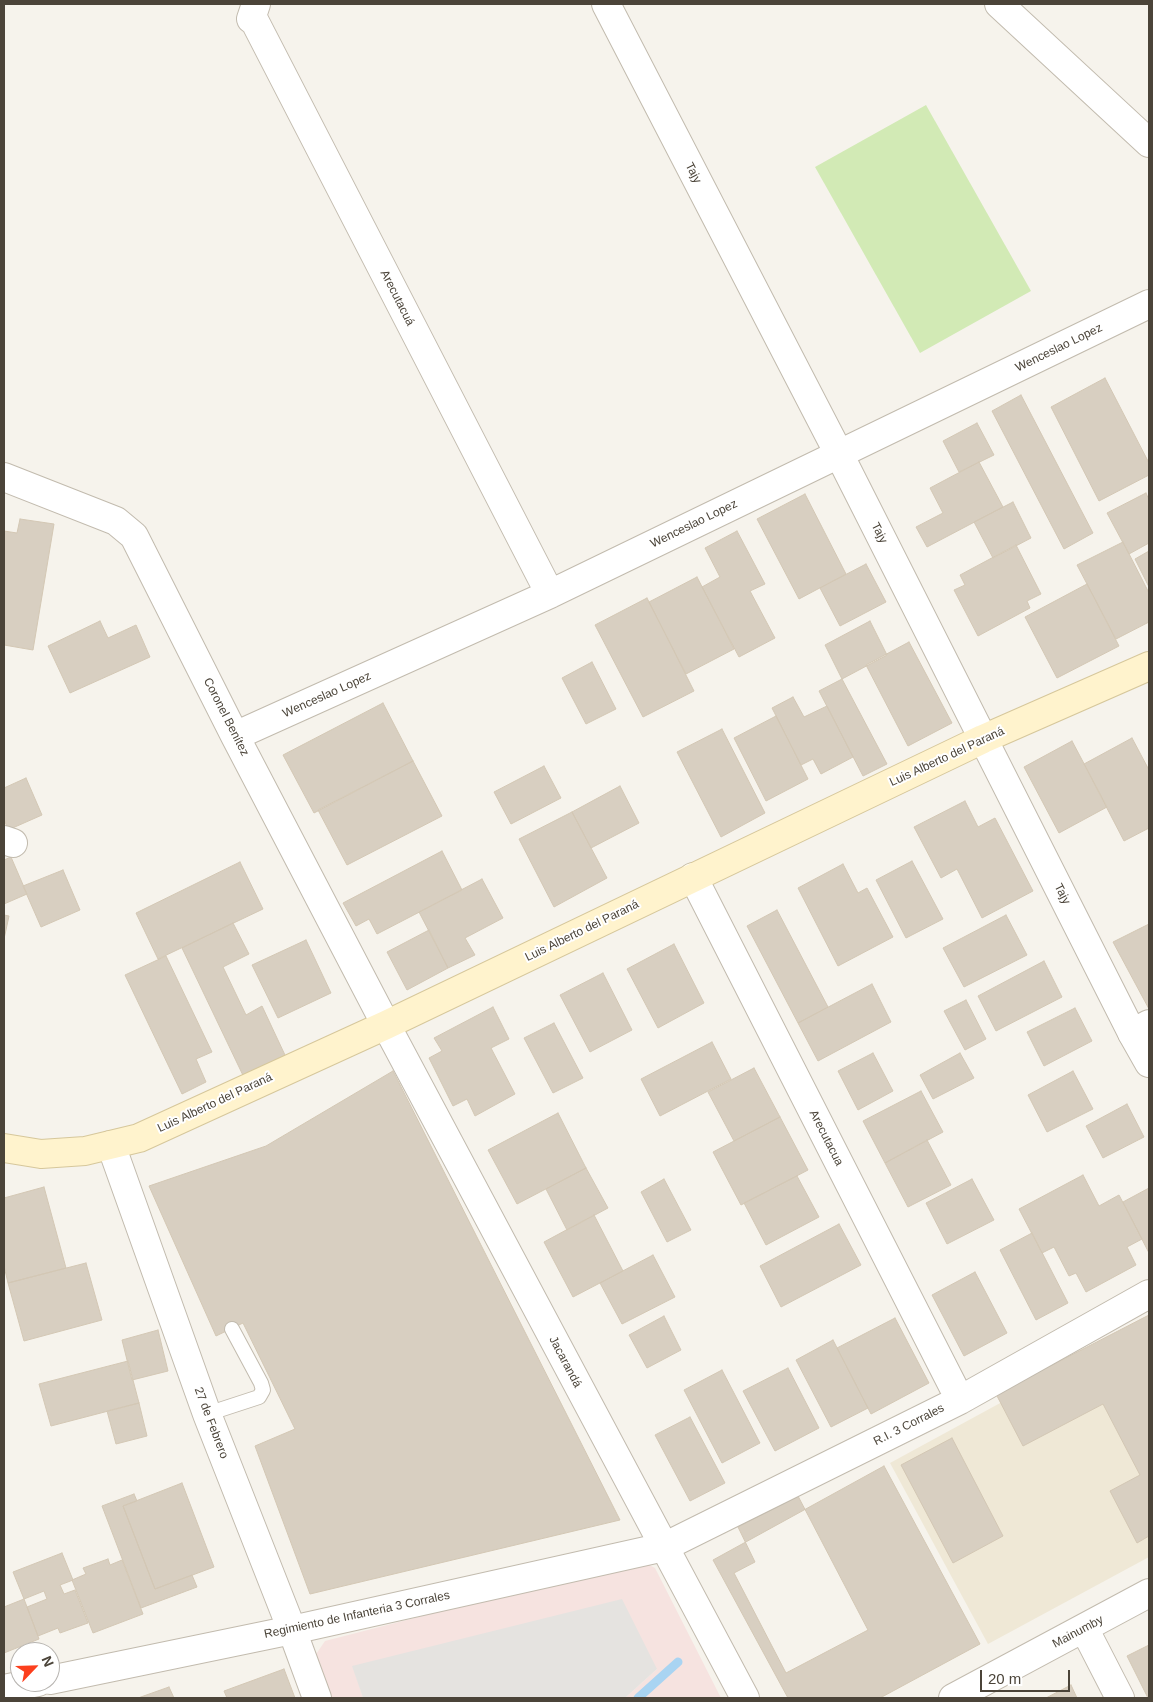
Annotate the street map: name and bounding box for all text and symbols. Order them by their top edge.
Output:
street label: Tajy [682,160,704,186]
street label: Arecutacuá [377,268,417,328]
street label: Wenceslao Lopez [1013,321,1105,375]
street label: Wenceslao Lopez [648,497,740,551]
street label: Tajy [868,520,890,546]
street label: Wenceslao Lopez [281,669,373,721]
street label: Coronel Benítez [200,675,252,759]
street label: Luis Alberto del Paraná [887,724,1007,790]
street label: Tajy [1051,881,1073,907]
street label: Luis Alberto del Paraná [523,897,641,965]
street label: Luis Alberto del Paraná [155,1070,275,1136]
street label: Arecutacua [806,1108,846,1168]
street label: Jacarandá [545,1334,585,1390]
street label: 27 de Febrero [191,1385,231,1461]
street label: R.I. 3 Corrales [871,1401,947,1449]
street label: Regimiento de Infanteria 3 Corrales [263,1588,451,1642]
street label: Mainumby [1050,1613,1106,1651]
north arrow [10,1642,60,1692]
text: N [38,1653,57,1669]
scale bar [983,1660,1073,1692]
text: 20 m [988,1670,1021,1687]

